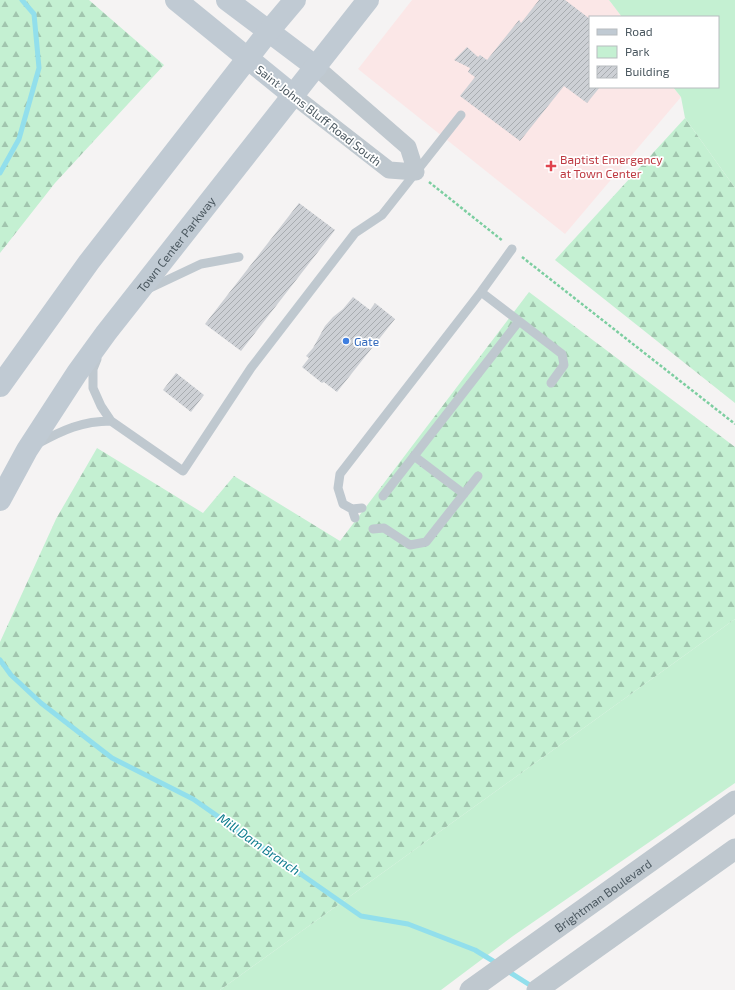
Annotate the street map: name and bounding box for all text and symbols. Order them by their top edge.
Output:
legend [589,16,719,88]
text: Road [625,24,653,38]
text: Park [625,44,650,58]
street label: Saint Johns Bluff Road South [254,62,384,168]
text: Building [625,64,670,78]
place label: Baptist Emergency at Town Center [560,152,663,180]
marker: Baptist Emergency at Town Center [545,160,557,172]
street label: Town Center Parkway [134,193,218,295]
place label: Gate [354,334,379,348]
marker: Gate [341,336,351,346]
water label: Mill Dam Branch [215,810,303,878]
street label: Brightman Boulevard [551,856,654,935]

